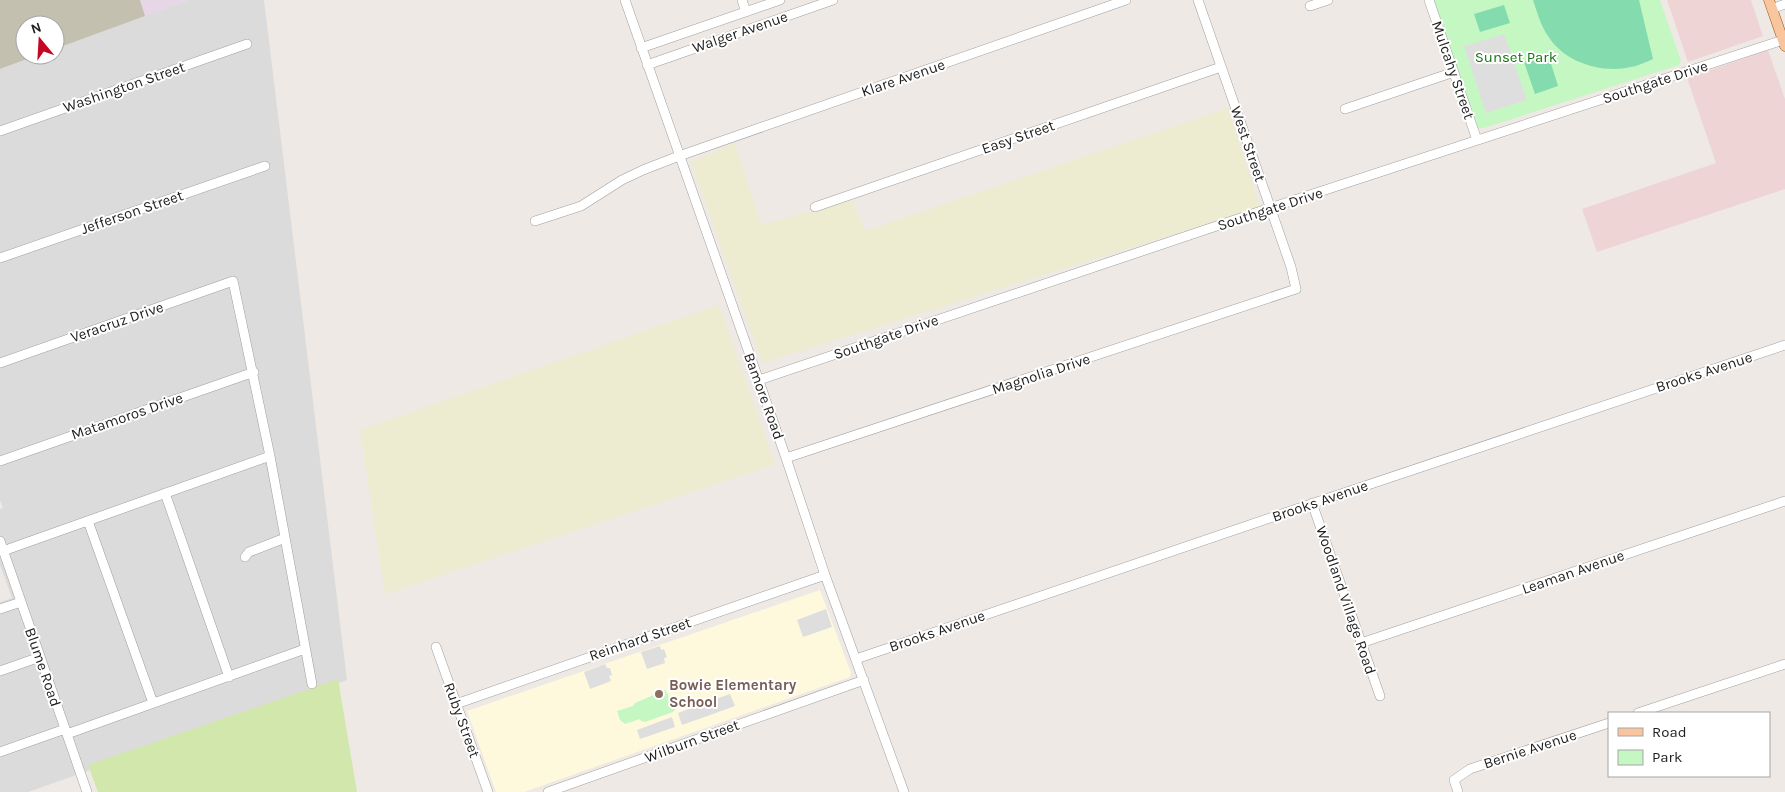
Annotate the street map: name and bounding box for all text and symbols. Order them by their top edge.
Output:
street label: Walger Avenue [690,7,790,57]
north arrow [15,15,65,65]
text: N [29,18,44,38]
street label: Mulcahy Street [1428,18,1478,122]
park label: Sunset Park [1475,48,1557,66]
street label: Klare Avenue [859,55,947,101]
street label: Southgate Drive [1600,56,1710,108]
street label: Washington Street [61,58,188,116]
street label: West Street [1227,104,1269,185]
street label: Easy Street [979,116,1057,158]
street label: Southgate Drive [1215,183,1325,235]
street label: Jefferson Street [78,186,186,238]
street label: Veracruz Drive [68,298,166,346]
street label: Southgate Drive [831,311,941,363]
street label: Brooks Avenue [1653,348,1755,396]
street label: Bamore Road [740,350,788,442]
street label: Magnolia Drive [990,350,1092,398]
street label: Matamoros Drive [69,388,185,444]
street label: Brooks Avenue [1270,476,1370,526]
street label: Woodland Village Road [1312,523,1380,677]
street label: Leaman Avenue [1519,546,1627,598]
street label: Brooks Avenue [887,606,987,656]
street label: Reinhard Street [587,613,694,665]
street label: Blume Road [21,625,65,709]
place label: Bowie Elementary School [669,676,797,711]
street label: Ruby Street [440,680,484,760]
marker: Bowie Elementary School [653,688,665,700]
legend [1608,712,1770,777]
street label: Wilburn Street [642,715,742,766]
text: Road [1652,723,1687,741]
street label: Bernie Avenue [1481,726,1579,772]
text: Park [1652,748,1682,766]

